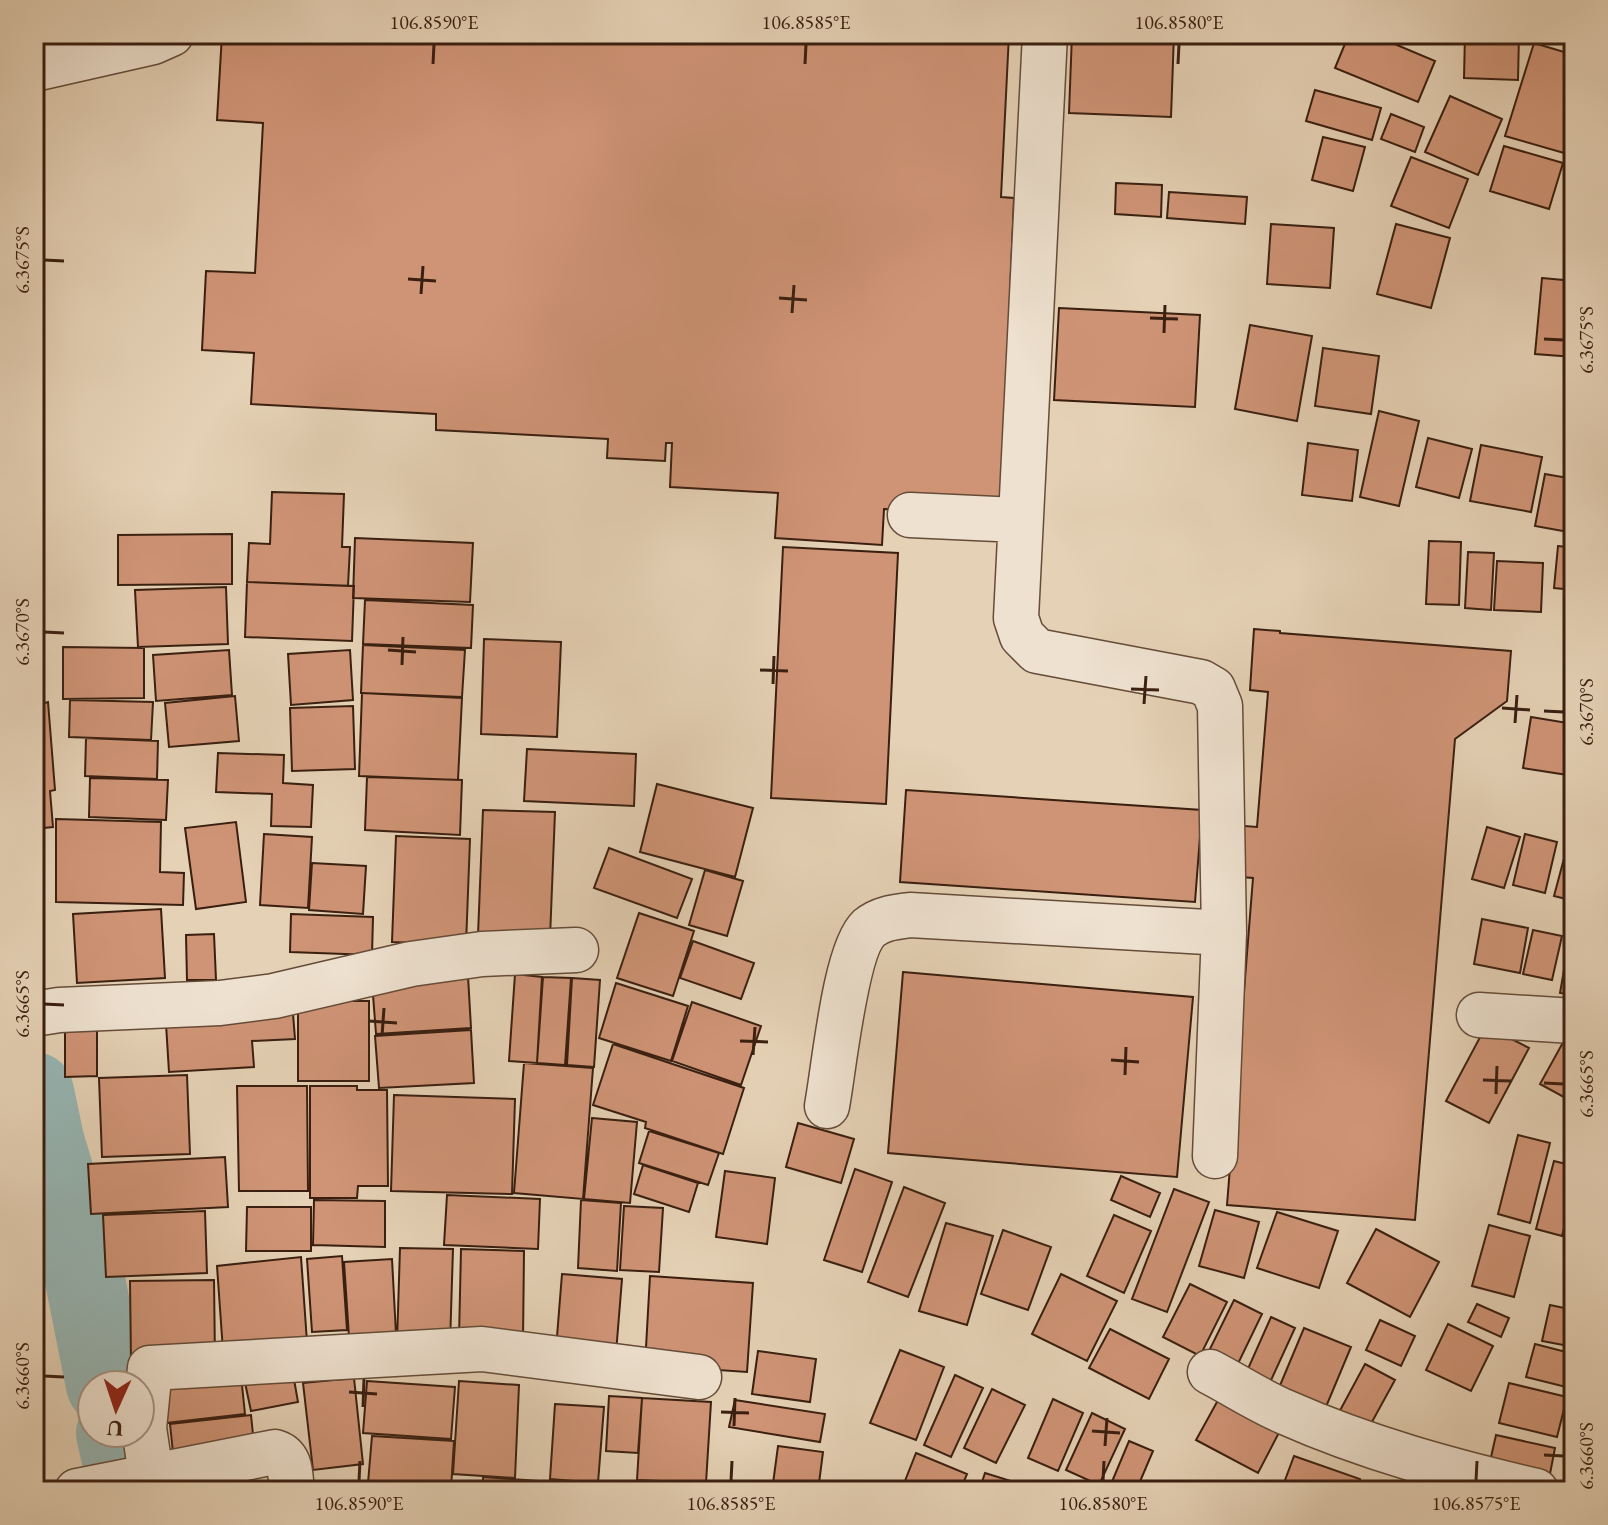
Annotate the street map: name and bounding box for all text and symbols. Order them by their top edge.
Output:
text: 106.8590°E [390,9,478,35]
text: 106.8585°E [762,9,850,35]
text: 106.8580°E [1135,9,1223,35]
text: 6.3675°S [9,226,35,294]
text: 6.3675°S [1573,306,1599,374]
text: 6.3670°S [9,598,35,666]
text: 6.3670°S [1573,678,1599,746]
text: 6.3665°S [9,970,35,1038]
text: 6.3665°S [1573,1050,1599,1118]
text: 6.3660°S [9,1342,35,1410]
north arrow [76,1369,156,1449]
text: U [105,1414,124,1443]
text: 6.3660°S [1573,1422,1599,1490]
text: 106.8590°E [315,1490,403,1516]
text: 106.8585°E [687,1490,775,1516]
text: 106.8580°E [1059,1490,1147,1516]
text: 106.8575°E [1432,1490,1520,1516]

